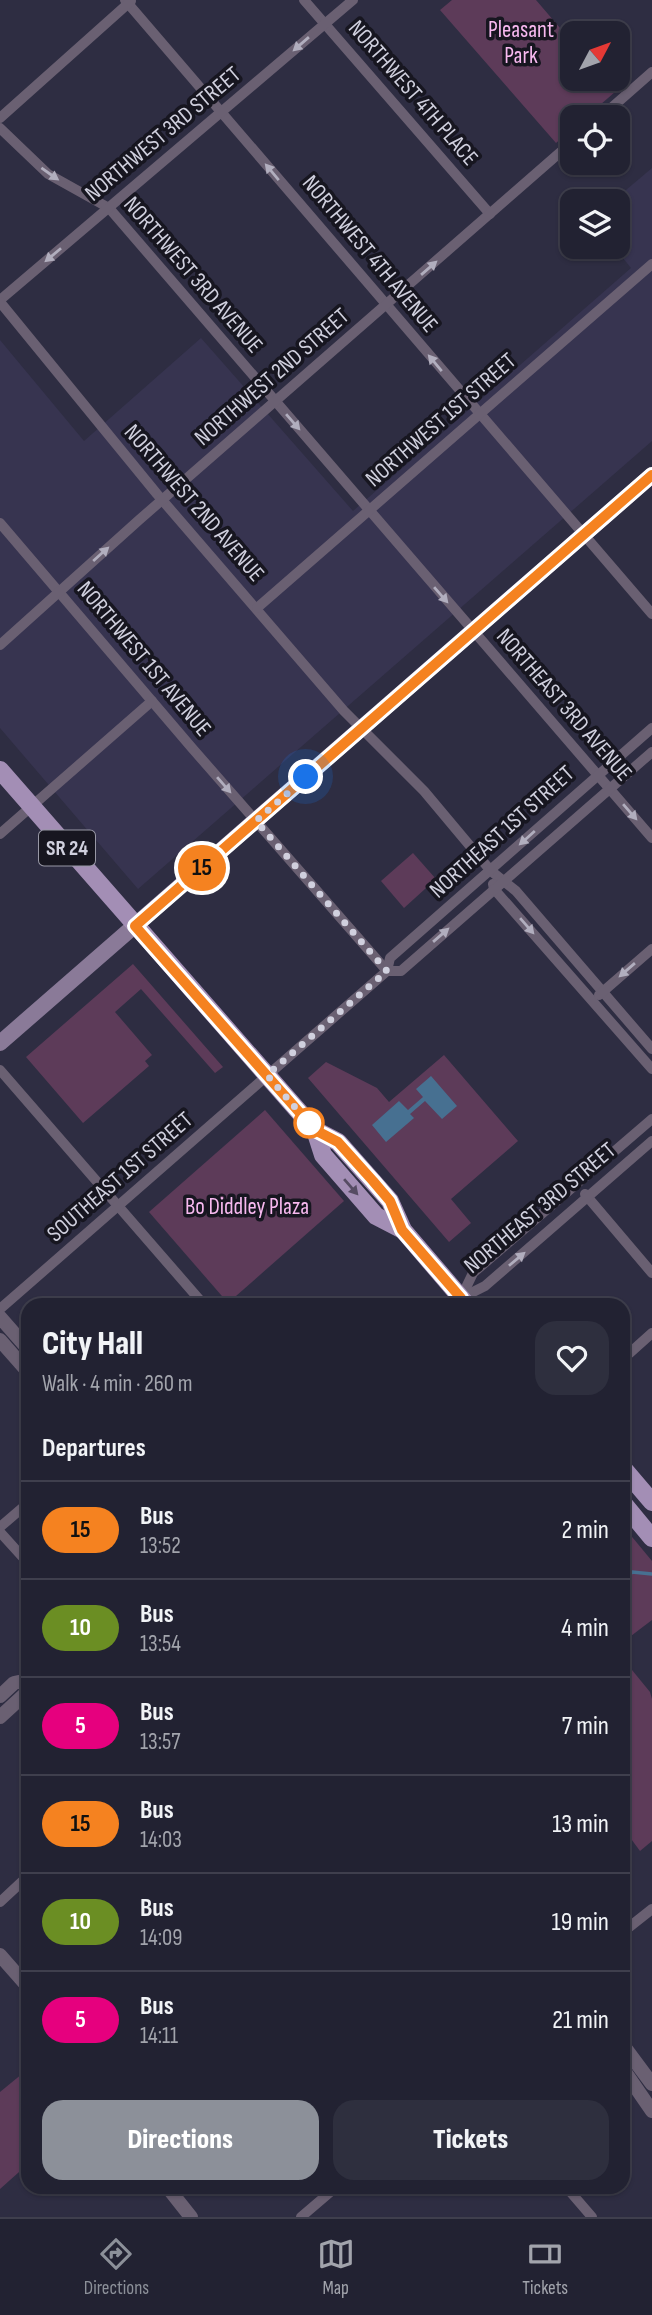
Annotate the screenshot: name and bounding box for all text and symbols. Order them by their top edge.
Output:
street label: NORTHWEST 4TH PLACE [342,15,484,171]
park label: Pleasant Park [488,16,554,70]
north arrow [560,21,630,91]
map controls [560,21,630,259]
one-way arrow [292,36,310,52]
street label: NORTHWEST 3RD STREET [79,61,247,207]
button: locate [560,105,630,175]
one-way arrow [265,163,280,180]
one-way arrow [41,167,59,181]
street label: NORTHWEST 4TH AVENUE [296,170,444,338]
button: layers [560,189,630,259]
street label: NORTHWEST 3RD AVENUE [117,191,269,359]
one-way arrow [44,247,62,263]
one-way arrow [420,261,437,277]
street label: NORTHWEST 2ND STREET [189,302,355,452]
street label: NORTHWEST 1ST STREET [360,347,522,493]
one-way arrow [428,355,443,372]
one-way arrow [285,413,301,431]
street label: NORTHWEST 2ND AVENUE [118,419,270,587]
one-way arrow [92,547,109,562]
street label: NORTHWEST 1ST AVENUE [71,576,217,742]
one-way arrow [433,586,448,603]
street label: NORTHEAST 3RD AVENUE [490,623,638,787]
your location [288,759,323,794]
street label: NORTHEAST 1ST STREET [424,760,580,904]
one-way arrow [216,776,232,794]
one-way arrow [622,803,637,820]
road number: SR 24 [39,830,95,866]
one-way arrow [518,830,536,846]
line badge: 15 [170,845,234,891]
text: 15 [192,853,212,882]
one-way arrow [519,917,535,935]
one-way arrow [433,928,450,943]
one-way arrow [619,962,636,978]
street label: SOUTHEAST 1ST STREET [41,1106,199,1248]
unlabelled marker [294,1108,324,1138]
street label: NORTHEAST 3RD STREET [458,1136,622,1280]
one-way arrow [343,1178,359,1196]
park label: Bo Diddley Plaza [185,1193,309,1221]
one-way arrow [508,1252,525,1267]
button: heart [535,1321,609,1395]
text: City Hall [42,1324,143,1364]
text: Walk · 4 min · 260 m [42,1370,192,1398]
text: Departures [42,1433,146,1464]
text: Bus [140,1501,174,1532]
text: 15 [71,1515,91,1544]
text: 2 min [561,1515,609,1546]
text: 13:52 [140,1532,181,1560]
text: Bus [140,1599,174,1630]
text: 10 [70,1613,91,1642]
text: 4 min [561,1613,609,1644]
text: 13:54 [140,1630,181,1658]
text: Bus [140,1697,174,1728]
text: 5 [75,1711,86,1740]
text: 7 min [562,1711,609,1742]
text: 13:57 [140,1728,180,1756]
text: Bus [140,1795,174,1826]
text: 15 [71,1809,91,1838]
text: 13 min [552,1809,609,1840]
text: 14:03 [140,1826,182,1854]
text: Bus [140,1893,174,1924]
text: 10 [70,1907,91,1936]
text: 19 min [552,1907,609,1938]
text: 14:09 [140,1924,182,1952]
text: Bus [140,1991,174,2022]
text: 5 [75,2005,86,2034]
text: 21 min [552,2005,609,2036]
text: 14:11 [140,2022,178,2050]
button: Directions [42,2100,319,2180]
button: Tickets [333,2100,609,2180]
tab: Directions [84,2235,149,2300]
tab: Map [317,2235,355,2300]
tab: Tickets [522,2235,568,2300]

